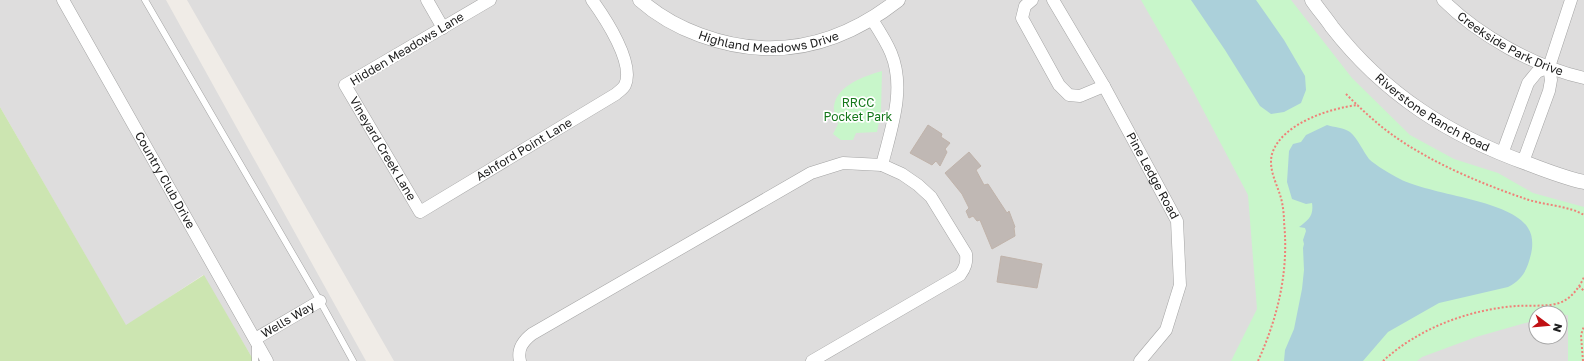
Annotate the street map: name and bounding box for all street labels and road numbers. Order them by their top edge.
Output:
street label: Creekside Park Drive [1454,8,1565,79]
street label: Hidden Meadows Lane [347,9,466,89]
street label: Highland Meadows Drive [696,27,841,55]
street label: Riverstone Ranch Road [1372,70,1492,154]
street label: Vineyard Creek Lane [347,94,420,203]
street label: Ashford Point Lane [473,114,575,184]
street label: Country Club Drive [132,129,199,231]
street label: Pine Ledge Road [1123,130,1182,221]
street label: Wells Way [258,298,317,341]

